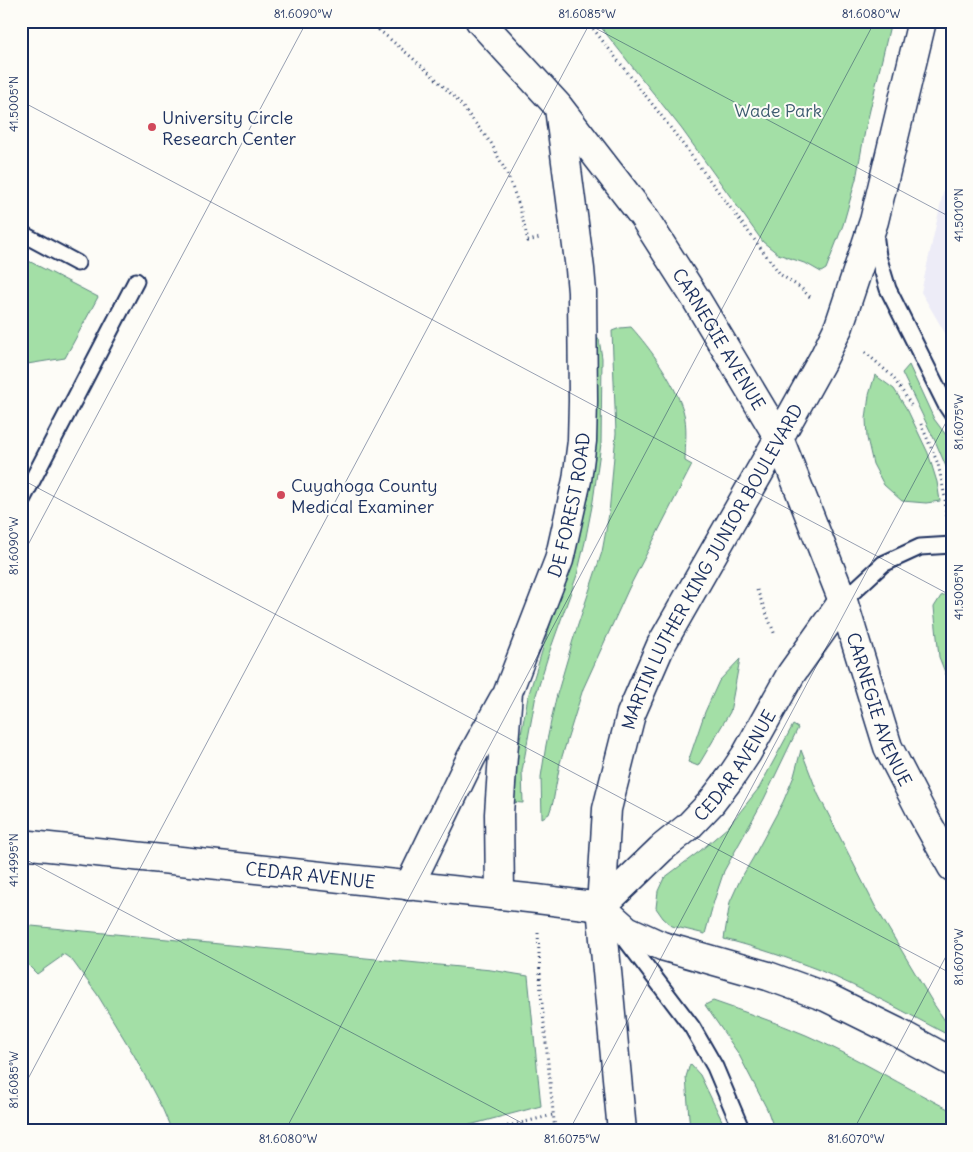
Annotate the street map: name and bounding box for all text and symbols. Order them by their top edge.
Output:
text: 81.6090°W [274,6,332,21]
text: 81.6085°W [558,6,616,21]
text: 81.6080°W [842,6,900,21]
text: 41.5005°N [6,76,21,132]
park label: Wade Park [734,99,822,122]
place label: University Circle Research Center [162,106,297,150]
marker: University Circle Research Center [146,121,158,133]
text: 41.5010°N [951,188,966,242]
street label: CARNEGIE AVENUE [668,264,771,414]
text: 81.6075°W [951,394,966,450]
street label: MARTIN LUTHER KING JUNIOR BOULEVARD [616,399,807,732]
street label: DE FOREST ROAD [542,432,594,580]
place label: Cuyahoga County Medical Examiner [291,474,437,518]
marker: Cuyahoga County Medical Examiner [275,489,287,501]
text: 81.6090°W [6,517,21,575]
text: 41.5005°N [951,564,966,620]
street label: CARNEGIE AVENUE [842,629,918,790]
street label: CEDAR AVENUE [688,705,780,826]
text: 41.4995°N [6,833,21,887]
street label: CEDAR AVENUE [244,856,376,893]
text: 81.6070°W [951,928,966,986]
text: 81.6085°W [6,1051,21,1109]
text: 81.6080°W [259,1131,317,1146]
text: 81.6075°W [544,1131,600,1146]
text: 81.6070°W [827,1131,885,1146]

